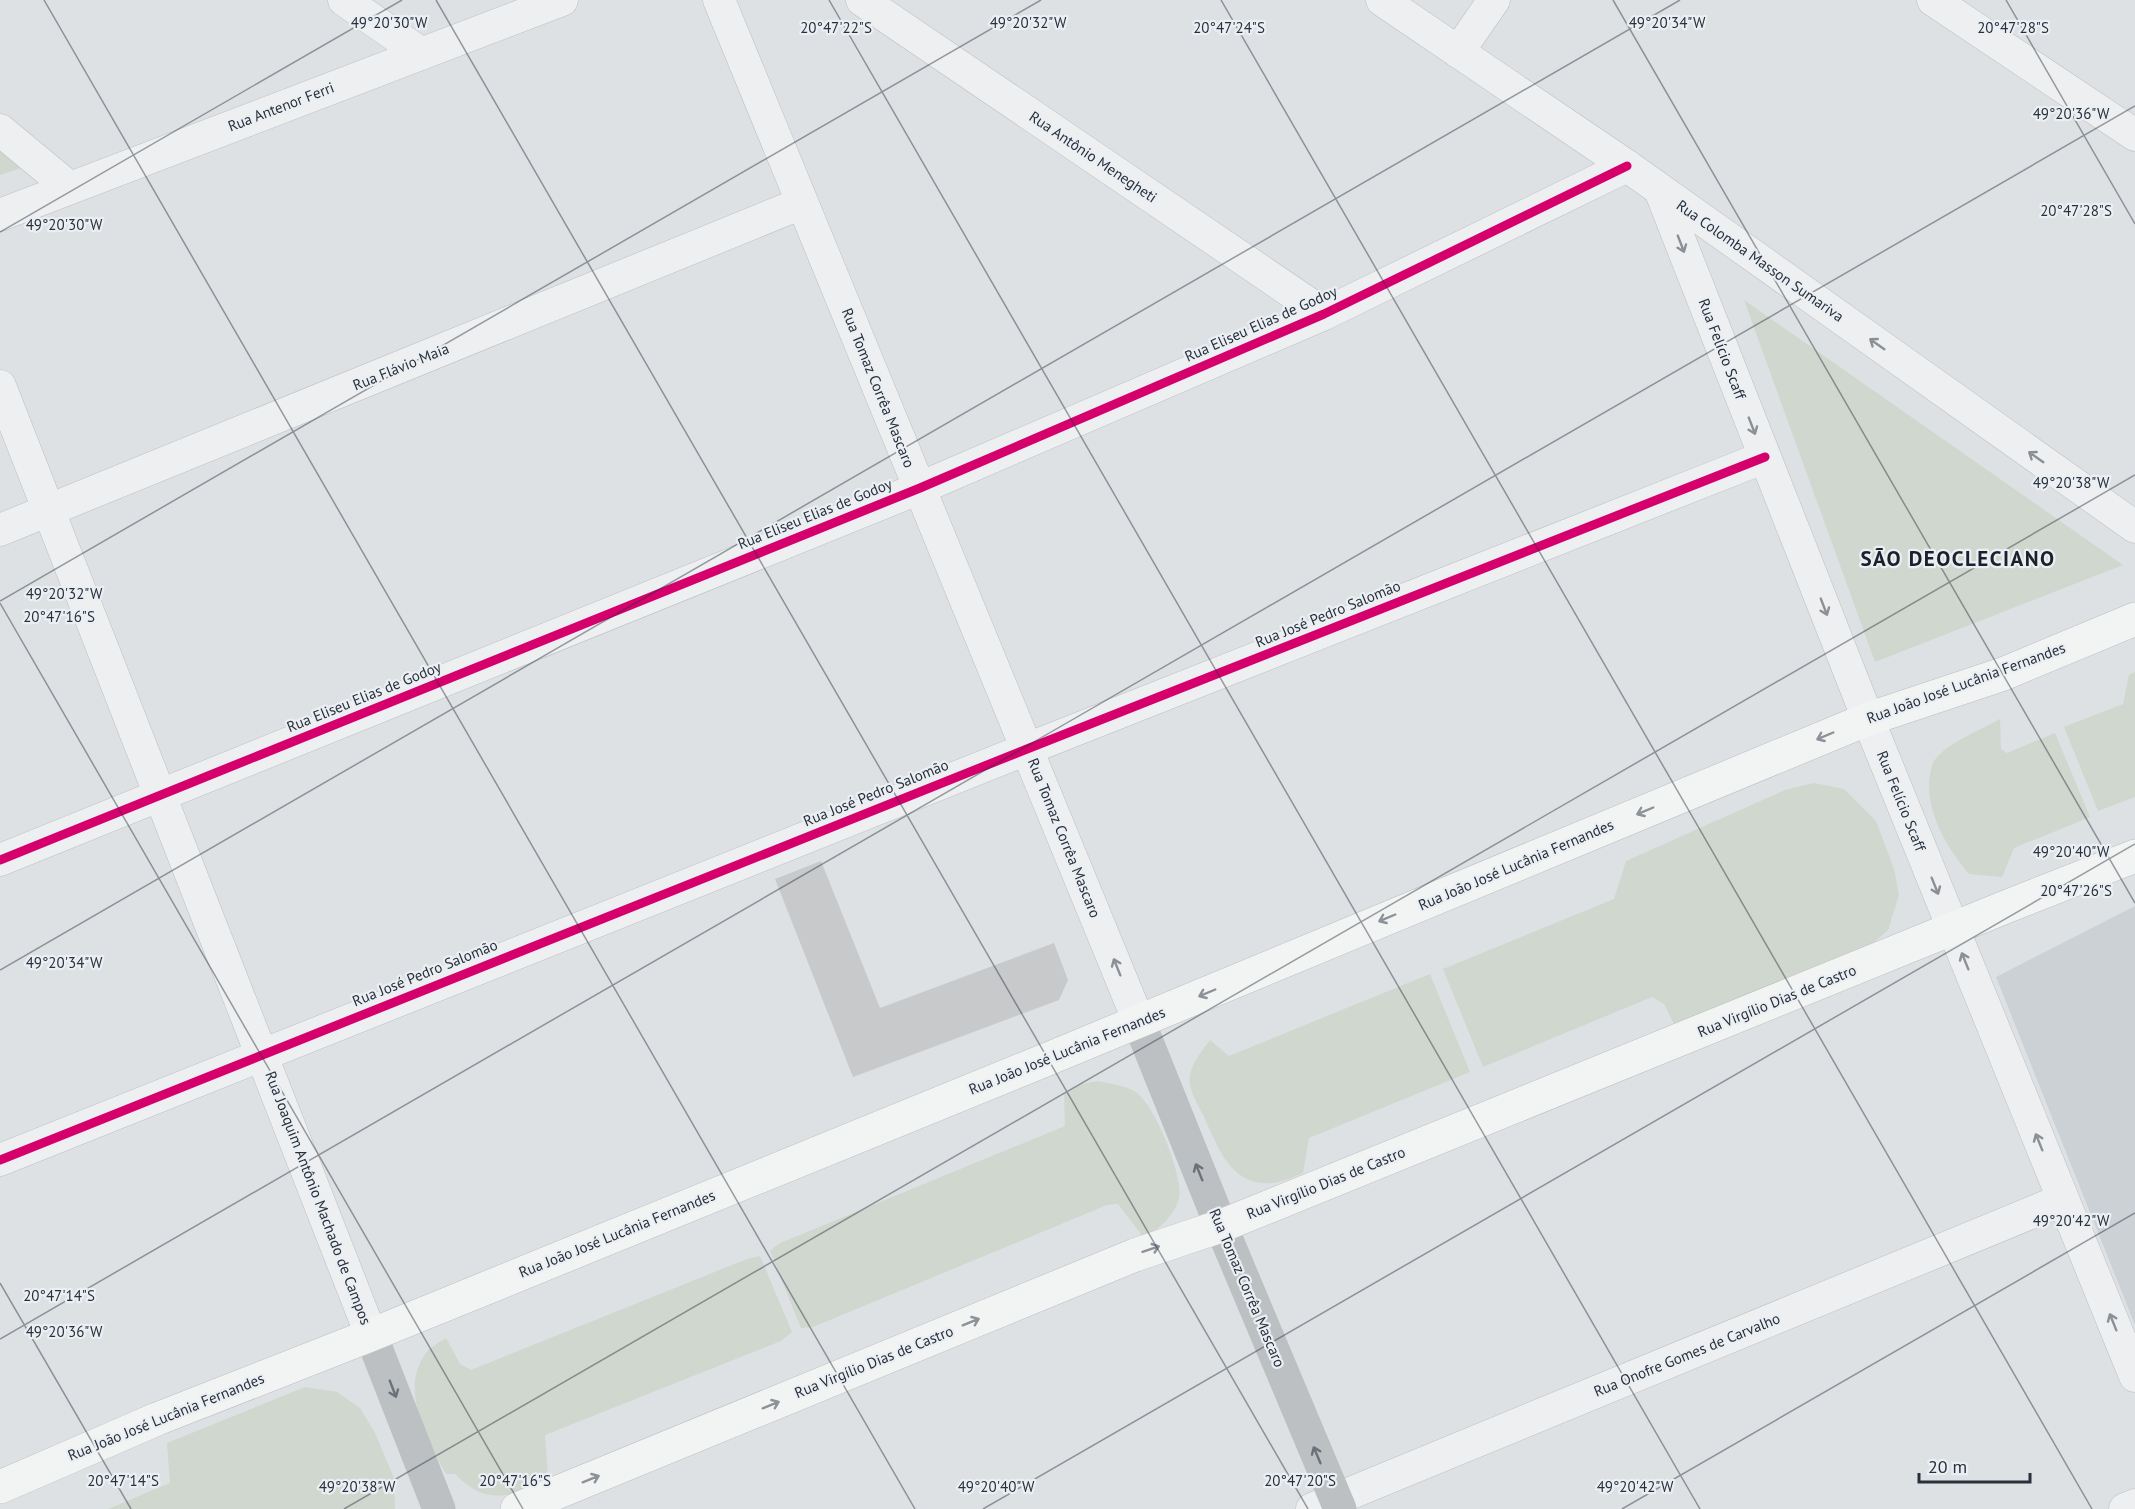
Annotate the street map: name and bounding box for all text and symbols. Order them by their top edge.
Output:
text: 49°20'30"W [351,13,428,32]
text: 49°20'32"W [990,13,1067,32]
text: 49°20'34"W [1629,13,1706,32]
text: 20°47'22"S [800,18,872,37]
text: 20°47'24"S [1193,18,1265,37]
text: 20°47'28"S [1977,18,2049,37]
street label: Rua Antenor Ferri [225,78,337,136]
text: 49°20'36"W [2033,104,2110,123]
street label: Rua Antônio Menegheti [1026,107,1161,206]
street label: Rua Colomba Masson Sumariva [1673,195,1848,326]
text: 20°47'28"S [2040,201,2112,220]
text: 49°20'30"W [26,215,103,234]
one-way arrow [1676,234,1687,253]
street label: Rua Eliseu Elias de Godoy [1182,281,1340,366]
street label: Rua Felício Scaff [1694,296,1751,403]
street label: Rua Tomaz Corrêa Mascaro [838,305,919,470]
one-way arrow [1869,338,1886,350]
street label: Rua Flávio Maia [350,339,452,394]
one-way arrow [1747,416,1758,434]
one-way arrow [2028,451,2045,463]
text: 49°20'38"W [2033,473,2110,492]
street label: Rua Eliseu Elias de Godoy [735,474,895,553]
district label: SÃO DEOCLECIANO [1860,545,2056,572]
street label: Rua José Pedro Salomão [1252,576,1403,651]
text: 49°20'32"W [26,584,103,603]
one-way arrow [1819,597,1830,616]
text: 20°47'16"S [23,607,95,626]
street label: Rua João José Lucânia Fernandes [1864,638,2068,727]
street label: Rua Eliseu Elias de Godoy [284,657,444,736]
one-way arrow [1816,731,1835,742]
street label: Rua Felício Scaff [1873,748,1931,855]
street label: Rua José Pedro Salomão [800,755,951,830]
street label: Rua Tomaz Corrêa Mascaro [1024,755,1105,920]
one-way arrow [1636,806,1655,817]
street label: Rua João José Lucânia Fernandes [1415,815,1616,914]
text: 49°20'40"W [2033,842,2110,861]
one-way arrow [1930,876,1941,895]
text: 20°47'26"S [2040,881,2112,900]
one-way arrow [1379,913,1397,924]
street label: Rua José Pedro Salomão [349,935,500,1010]
one-way arrow [1959,952,1970,971]
text: 49°20'34"W [26,953,103,972]
one-way arrow [1111,959,1122,977]
street label: Rua Virgílio Dias de Castro [1695,960,1859,1041]
one-way arrow [1199,988,1217,999]
street label: Rua João José Lucânia Fernandes [966,1002,1168,1099]
street label: Rua Joaquim Antônio Machado de Campos [261,1068,376,1327]
one-way arrow [2033,1133,2044,1151]
street label: Rua Virgílio Dias de Castro [1244,1142,1408,1223]
one-way arrow [1193,1163,1204,1181]
street label: Rua João José Lucânia Fernandes [516,1185,718,1282]
street label: Rua Tomaz Corrêa Mascaro [1205,1206,1290,1370]
text: 49°20'42"W [2033,1211,2110,1230]
one-way arrow [1141,1243,1160,1254]
text: 20°47'14"S [23,1286,95,1305]
street label: Rua Onofre Gomes de Carvalho [1591,1308,1783,1401]
one-way arrow [2107,1313,2118,1332]
one-way arrow [961,1316,979,1327]
street label: Rua Virgílio Dias de Castro [792,1321,956,1402]
text: 49°20'36"W [26,1322,103,1341]
street label: Rua João José Lucânia Fernandes [65,1368,267,1465]
one-way arrow [388,1379,399,1398]
one-way arrow [761,1399,780,1410]
one-way arrow [1311,1446,1322,1465]
scale bar [1919,1446,2030,1484]
text: 20 m [1928,1455,1967,1478]
text: 20°47'14"S [87,1471,159,1490]
text: 20°47'16"S [479,1471,551,1490]
text: 20°47'20"S [1264,1471,1336,1490]
one-way arrow [581,1473,599,1484]
text: 49°20'38"W [319,1477,396,1496]
text: 49°20'40"W [958,1477,1035,1496]
text: 49°20'42"W [1597,1477,1674,1496]

